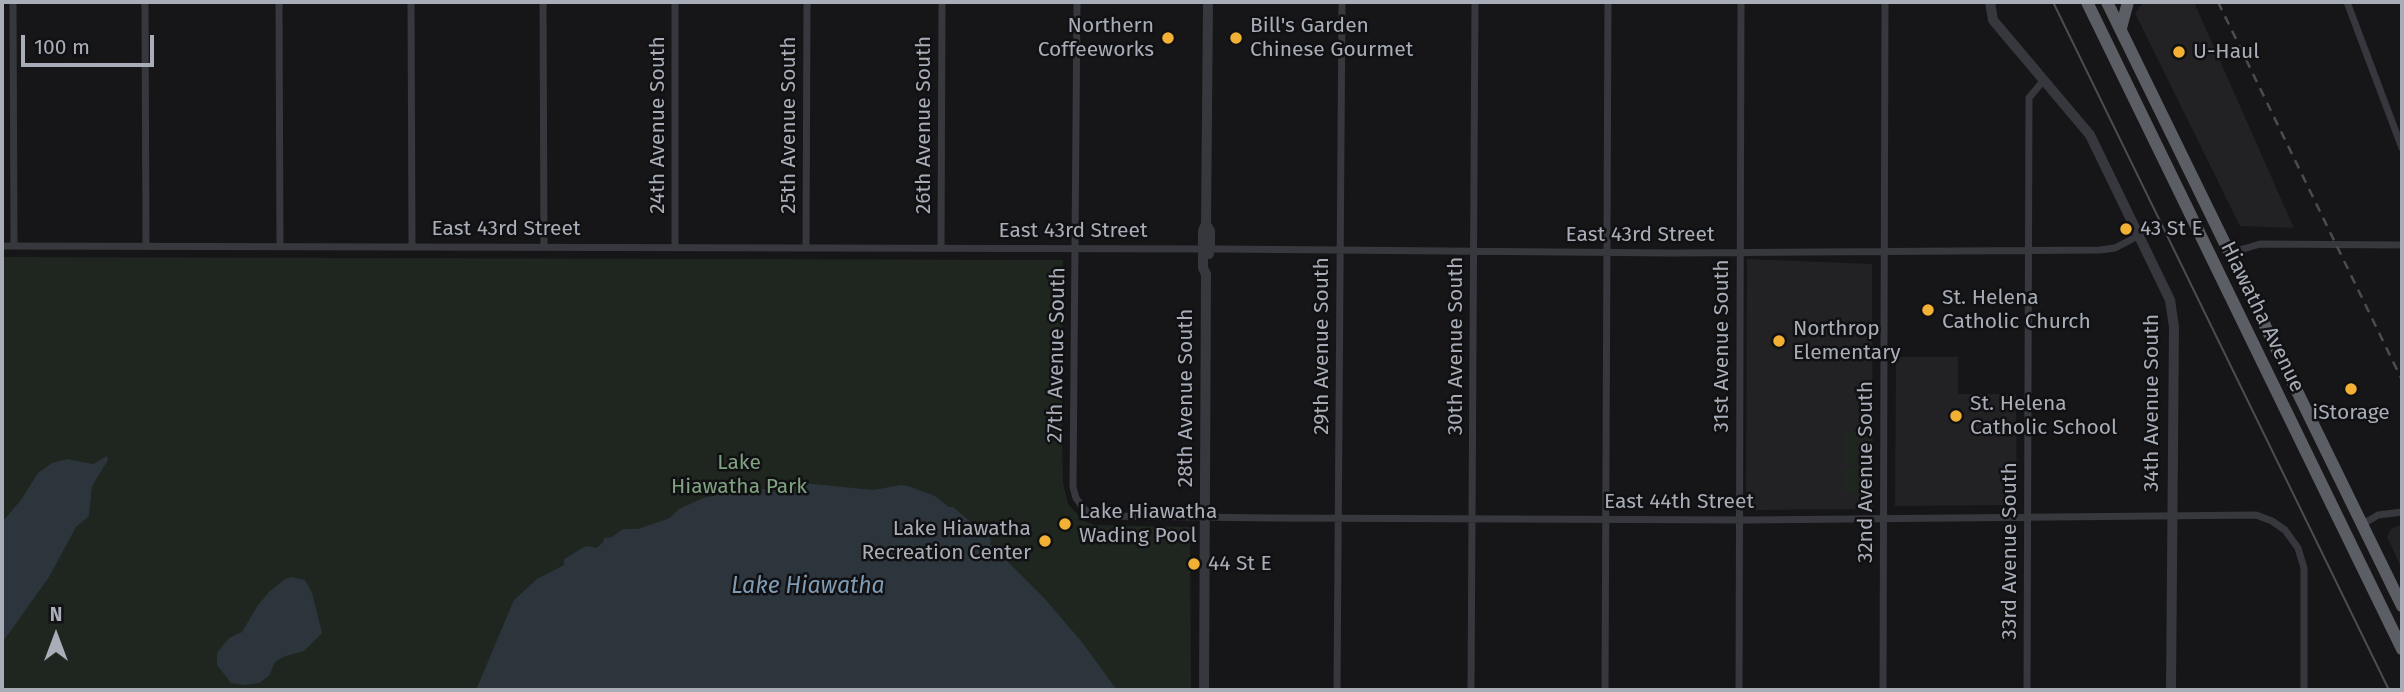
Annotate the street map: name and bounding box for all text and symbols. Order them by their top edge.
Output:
place label: Northern Coffeeworks [1038,13,1154,63]
place label: Bill's Garden Chinese Gourmet [1250,13,1413,63]
scale bar [24,21,158,65]
marker: Northern Coffeeworks [1160,30,1176,46]
marker: Bill's Garden Chinese Gourmet [1228,30,1244,46]
text: 100 m [34,34,90,60]
street label: 24th Avenue South [645,36,671,214]
street label: 25th Avenue South [776,36,802,214]
street label: 26th Avenue South [911,36,937,214]
place label: U-Haul [2193,39,2259,65]
marker: U-Haul [2171,44,2187,60]
street label: East 43rd Street [431,216,581,242]
place label: 43 St E [2140,216,2203,242]
street label: East 43rd Street [998,218,1148,244]
marker: 43 St E [2118,221,2134,237]
street label: East 43rd Street [1565,222,1715,248]
street label: Hiawatha Avenue [2215,238,2309,396]
street label: 29th Avenue South [1309,257,1335,435]
street label: 30th Avenue South [1443,257,1469,435]
street label: 31st Avenue South [1709,259,1735,433]
street label: 27th Avenue South [1043,267,1071,443]
place label: St. Helena Catholic Church [1942,285,2091,335]
marker: St. Helena Catholic Church [1920,302,1936,318]
street label: 28th Avenue South [1173,309,1199,487]
street label: 34th Avenue South [2139,314,2165,492]
place label: Northrop Elementary [1793,316,1901,366]
marker: Northrop Elementary [1771,333,1787,349]
street label: 32nd Avenue South [1853,381,1879,563]
marker: iStorage [2343,381,2359,397]
place label: St. Helena Catholic School [1970,391,2117,441]
place label: iStorage [2312,400,2390,426]
marker: St. Helena Catholic School [1948,408,1964,424]
park label: Lake Hiawatha Park [671,450,807,500]
street label: 33rd Avenue South [1997,462,2023,640]
street label: East 44th Street [1604,489,1754,515]
place label: Lake Hiawatha Wading Pool [1079,499,1217,549]
place label: Lake Hiawatha Recreation Center [861,516,1031,566]
marker: Lake Hiawatha Wading Pool [1057,516,1073,532]
marker: Lake Hiawatha Recreation Center [1037,533,1053,549]
place label: 44 St E [1208,551,1272,577]
marker: 44 St E [1186,556,1202,572]
water label: Lake Hiawatha [731,573,885,601]
north arrow [21,601,91,671]
text: N [50,603,62,626]

